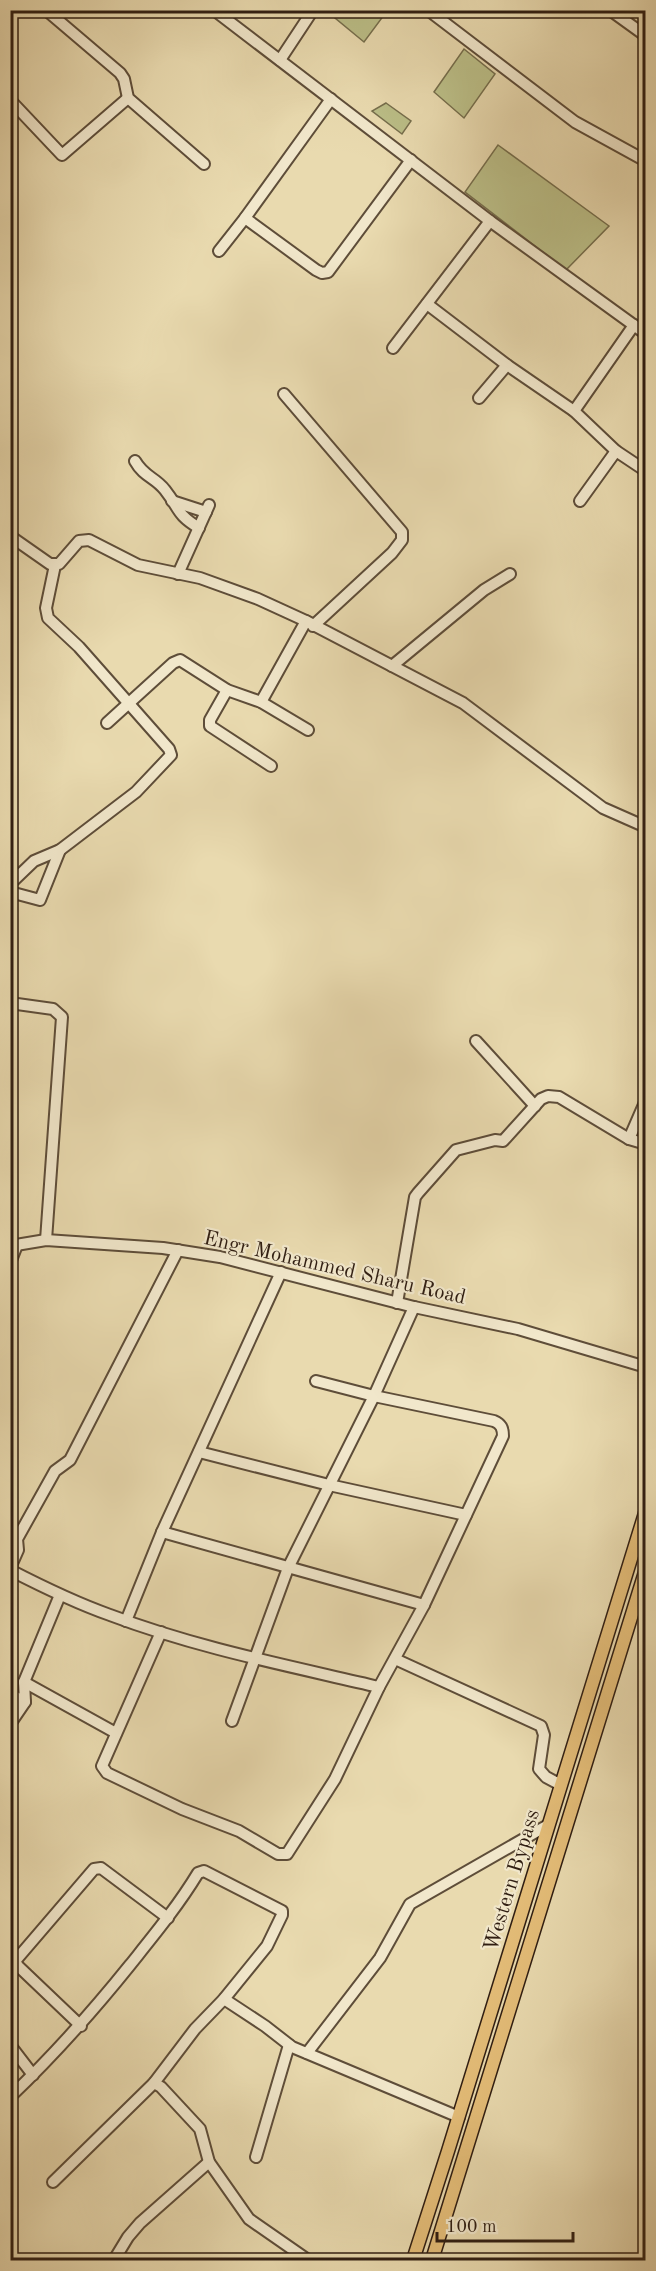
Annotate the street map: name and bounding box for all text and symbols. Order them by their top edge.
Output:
street label: Engr Mohammed Sharu Road [201,1228,468,1309]
street label: Western Bypass [481,1807,544,1954]
scale bar [437,2205,574,2243]
text: 100 m [446,2218,497,2236]

